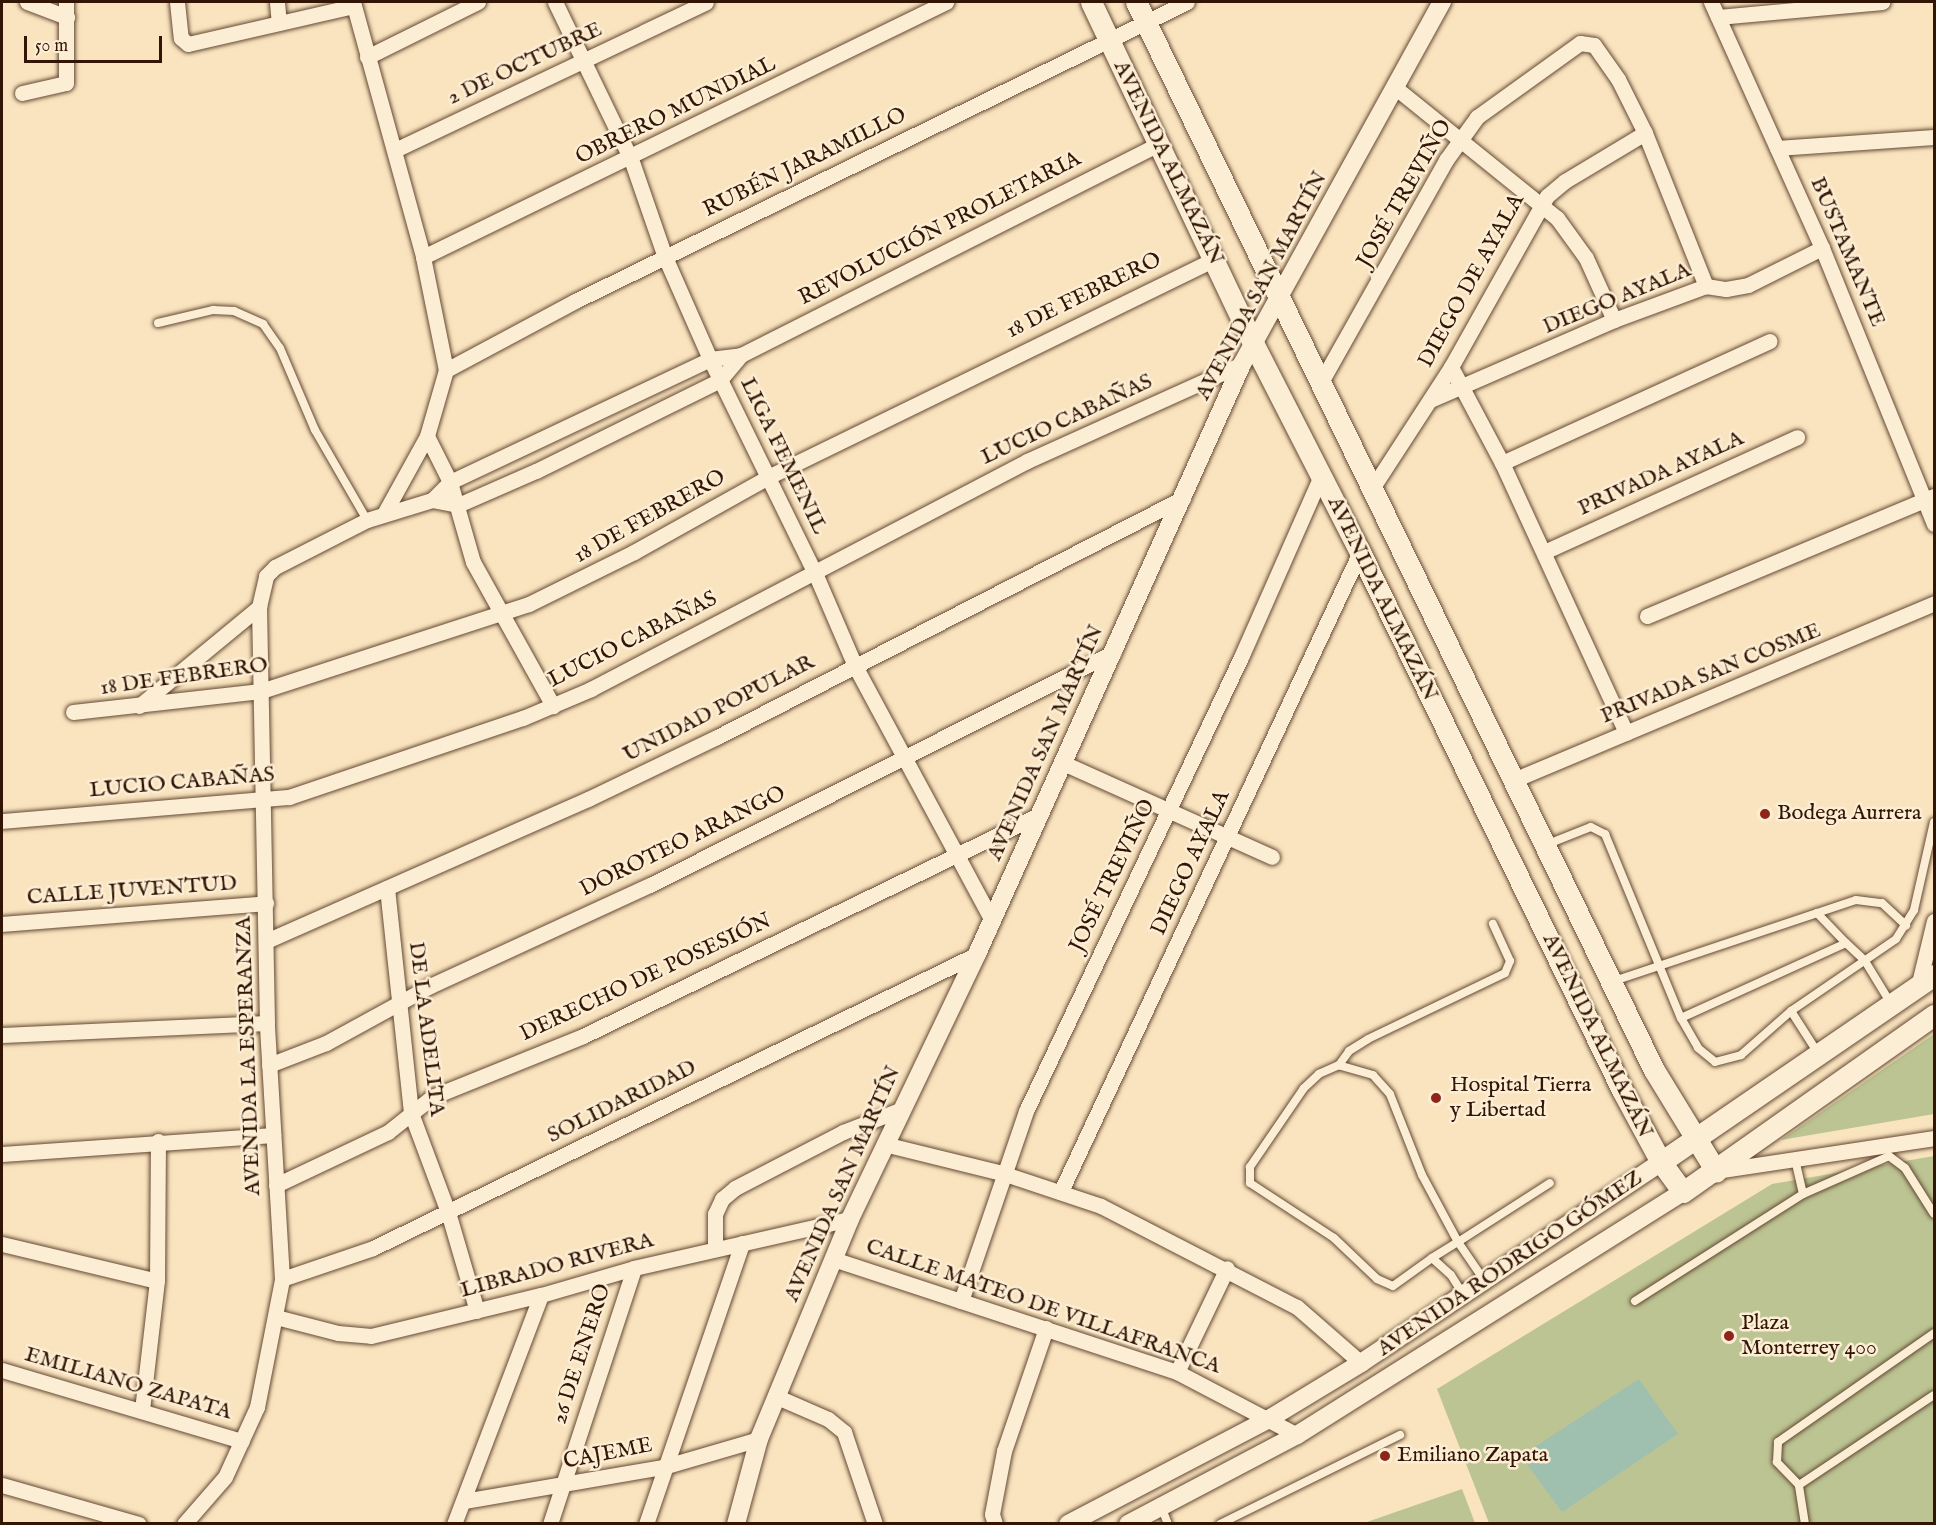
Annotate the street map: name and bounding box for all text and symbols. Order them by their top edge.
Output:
street label: 2 DE OCTUBRE [444,17,606,111]
scale bar [27,24,165,62]
text: 50 m [35,35,68,58]
street label: OBRERO MUNDIAL [572,51,780,171]
street label: AVENIDA ALMAZÁN [1107,56,1229,270]
street label: RUBÉN JARAMILLO [699,102,911,224]
street label: JOSÉ TREVIÑO [1352,115,1458,273]
street label: REVOLUCIÓN PROLETARIA [794,146,1086,312]
street label: AVENIDA SAN MARTÍN [1190,167,1334,405]
street label: BUSTAMANTE [1804,173,1890,331]
street label: DIEGO DE AYALA [1413,190,1531,372]
street label: 18 DE FEBRERO [1002,247,1166,345]
street label: DIEGO AYALA [1539,257,1695,341]
street label: LUCIO CABAÑAS [977,369,1157,471]
street label: LIGA FEMENIL [734,373,832,539]
street label: PRIVADA AYALA [1574,426,1748,522]
street label: 18 DE FEBRERO [570,464,730,570]
street label: AVENIDA ALMAZÁN [1321,492,1443,706]
street label: LUCIO CABAÑAS [544,586,722,694]
street label: PRIVADA SAN COSME [1597,618,1825,730]
street label: AVENIDA SAN MARTÍN [982,621,1110,865]
street label: UNIDAD POPULAR [619,649,819,769]
street label: 18 DE FEBRERO [98,652,270,702]
street label: LUCIO CABAÑAS [88,762,276,804]
street label: DOROTEO ARANGO [576,781,790,903]
street label: DIEGO AYALA [1146,786,1236,940]
street label: JOSÉ TREVIÑO [1065,795,1161,957]
place label: Bodega Aurrera [1777,801,1922,827]
marker: Bodega Aurrera [1758,807,1772,821]
street label: CALLE JUVENTUD [26,870,238,912]
street label: DERECHO DE POSESIÓN [516,908,776,1048]
street label: AVENIDA LA ESPERANZA [231,916,267,1196]
street label: AVENIDA ALMAZÁN [1536,929,1658,1143]
street label: DE LA ADELITA [402,940,450,1118]
street label: SOLIDARIDAD [543,1055,701,1149]
street label: AVENIDA SAN MARTÍN [779,1062,907,1306]
place label: Hospital Tierra y Libertad [1450,1072,1591,1124]
marker: Hospital Tierra y Libertad [1427,1089,1445,1107]
street label: AVENIDA RODRIGO GÓMEZ [1373,1165,1647,1363]
street label: LIBRADO RIVERA [458,1228,656,1304]
street label: CALLE MATEO DE VILLAFRANCA [862,1234,1224,1380]
street label: 26 DE ENERO [547,1281,617,1427]
place label: Plaza Monterrey 400 [1741,1310,1877,1362]
marker: Plaza Monterrey 400 [1722,1329,1736,1343]
street label: EMILIANO ZAPATA [21,1342,235,1426]
street label: CAJEME [561,1432,655,1476]
place label: Emiliano Zapata [1397,1443,1548,1469]
marker: Emiliano Zapata [1378,1449,1392,1463]

